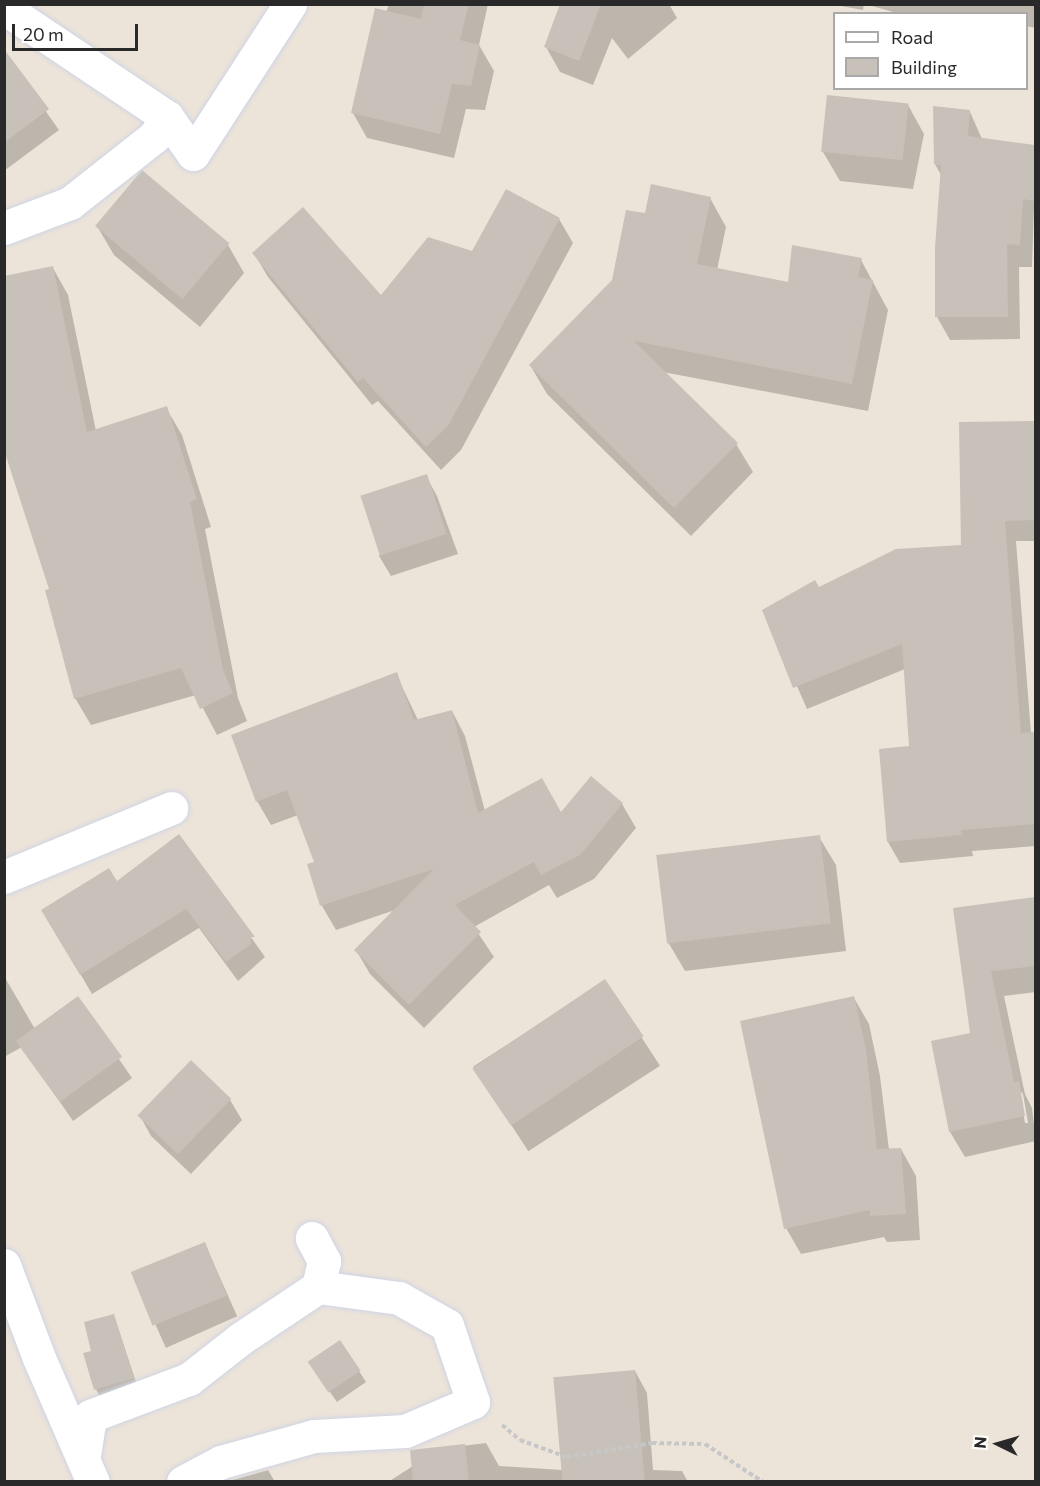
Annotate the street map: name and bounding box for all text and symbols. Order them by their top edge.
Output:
scale bar [15,12,141,50]
legend [833,12,1028,90]
text: 20 m [23,23,64,45]
text: Road [891,26,933,48]
text: Building [891,56,957,78]
north arrow [968,1414,1028,1474]
text: N [970,1436,990,1449]

